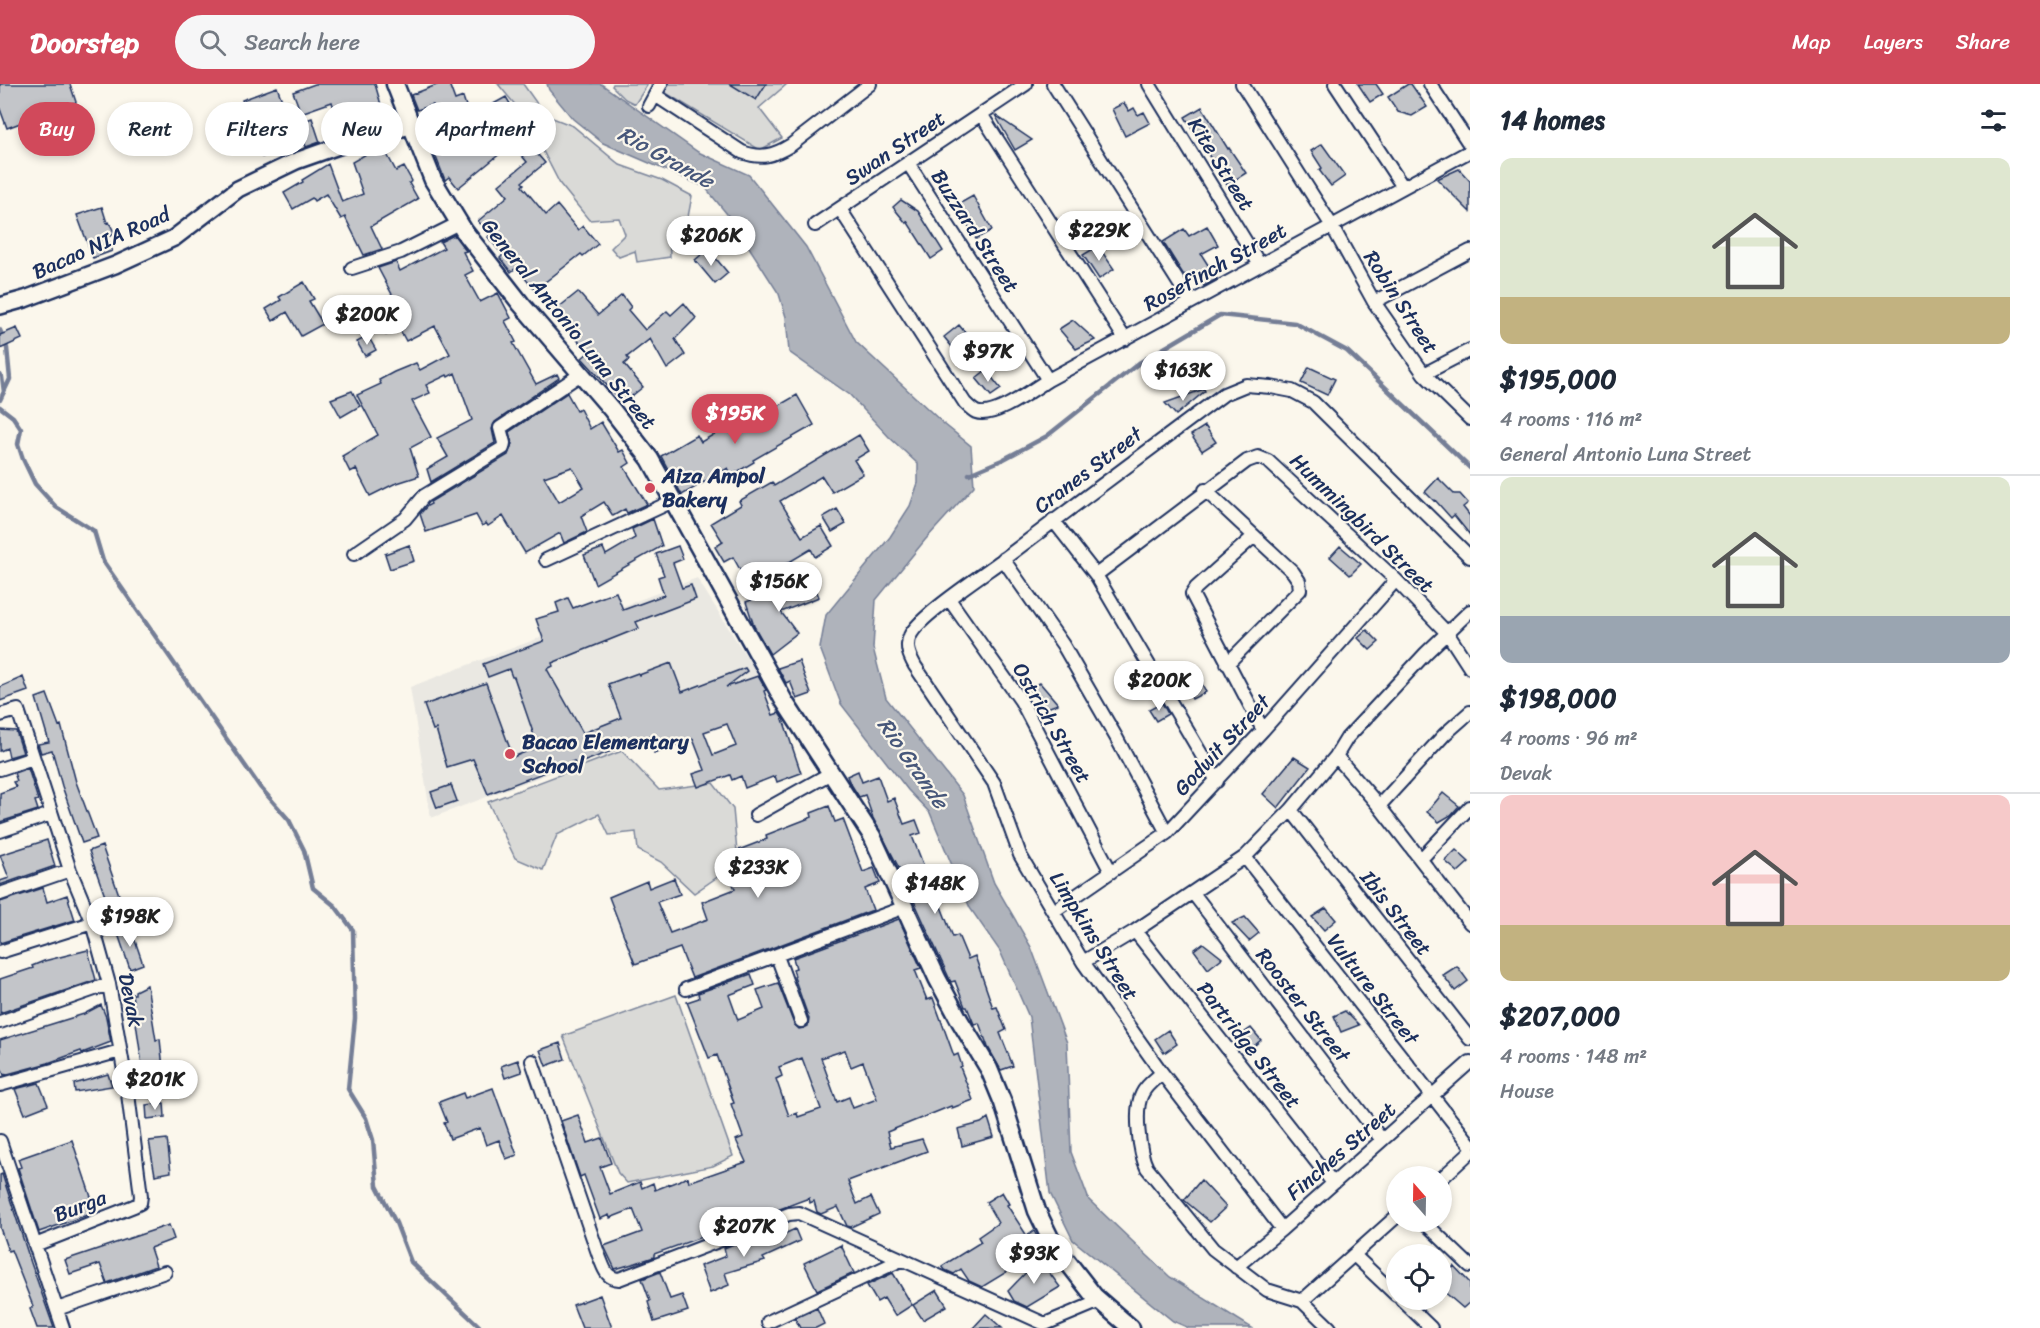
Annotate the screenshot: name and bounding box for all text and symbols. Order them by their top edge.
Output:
search box [175,15,595,69]
text: Doorstep [30,18,139,67]
text: Search here [244,23,360,62]
text: Map [1792,23,1831,61]
text: Layers [1864,23,1923,61]
text: Share [1956,23,2010,61]
icon: search [196,26,229,59]
text: 14 homes [1500,97,1605,143]
street label: Swan Street [837,100,953,196]
chip: Buy [18,102,95,156]
chip: Rent [107,102,193,156]
chip: Filters [205,102,309,156]
chip: New [321,102,403,156]
chip: Apartment [415,102,556,156]
icon: filters [1977,104,2010,137]
street label: Kite Street [1177,109,1265,219]
water label: Rio Grande [611,115,724,201]
street label: Buzzard Street [920,161,1030,301]
street label: Bacao NIA Road [26,195,178,290]
icon: home [1701,197,1809,305]
street label: General Antonio Luna Street [471,209,667,439]
pin: $229K [1057,211,1141,262]
street label: Rosefinch Street [1136,212,1294,322]
text: $229K [1069,213,1129,248]
pin: $206K [669,216,753,267]
text: $206K [680,218,742,253]
street label: Robin Street [1353,242,1449,362]
pin: $200K [325,295,409,346]
text: $200K [336,297,398,332]
pin: $97K [952,332,1024,383]
text: $97K [963,334,1013,369]
pin: $163K [1141,351,1225,402]
text: $163K [1155,353,1211,388]
text: $195,000 [1500,356,1617,402]
pin: $195K [693,394,777,445]
text: $195K [706,396,764,431]
text: 4 rooms · 116 m² [1500,402,1642,437]
street label: Cranes Street [1025,415,1152,524]
text: General Antonio Luna Street [1500,437,1751,472]
street label: Hummingbird Street [1280,443,1444,603]
place label: Aiza Ampol Bakery [661,457,766,519]
marker: Aiza Ampol Bakery [643,481,657,495]
icon: home [1701,516,1809,624]
pin: $156K [737,562,821,613]
text: $156K [750,564,808,599]
street label: Ostrich Street [1002,655,1102,791]
pin: $200K [1117,661,1201,712]
text: $200K [1128,663,1190,698]
text: $198,000 [1500,675,1617,721]
street label: Godwit Street [1164,684,1281,805]
water label: Rio Grande [867,709,961,819]
text: 4 rooms · 96 m² [1500,721,1638,756]
place label: Bacao Elementary School [521,723,690,785]
marker: Bacao Elementary School [503,747,517,761]
text: Devak [1500,756,1552,791]
icon: home [1701,834,1809,942]
pin: $233K [716,848,800,899]
text: $233K [728,850,788,885]
street label: Ibis Street [1349,861,1442,965]
pin: $148K [893,864,977,915]
street label: Limpkins Street [1039,864,1149,1008]
text: $148K [906,866,964,901]
pin: $198K [88,897,172,948]
text: $198K [101,899,159,934]
street label: Vulture Street [1317,924,1430,1055]
street label: Rooster Street [1246,939,1361,1072]
street label: Devak [107,969,155,1031]
street label: Partridge Street [1187,973,1311,1117]
text: $207,000 [1500,993,1620,1039]
text: 4 rooms · 148 m² [1500,1039,1647,1074]
pin: $201K [113,1060,197,1111]
text: $201K [126,1062,184,1097]
text: House [1500,1074,1554,1109]
street label: Finches Street [1277,1092,1405,1210]
north arrow [1386,1166,1452,1232]
map controls [1386,1166,1452,1310]
street label: Burga [48,1178,113,1233]
pin: $207K [702,1207,786,1258]
text: $207K [713,1209,775,1244]
pin: $93K [998,1234,1070,1285]
text: $93K [1010,1236,1058,1271]
button: locate [1386,1244,1452,1310]

